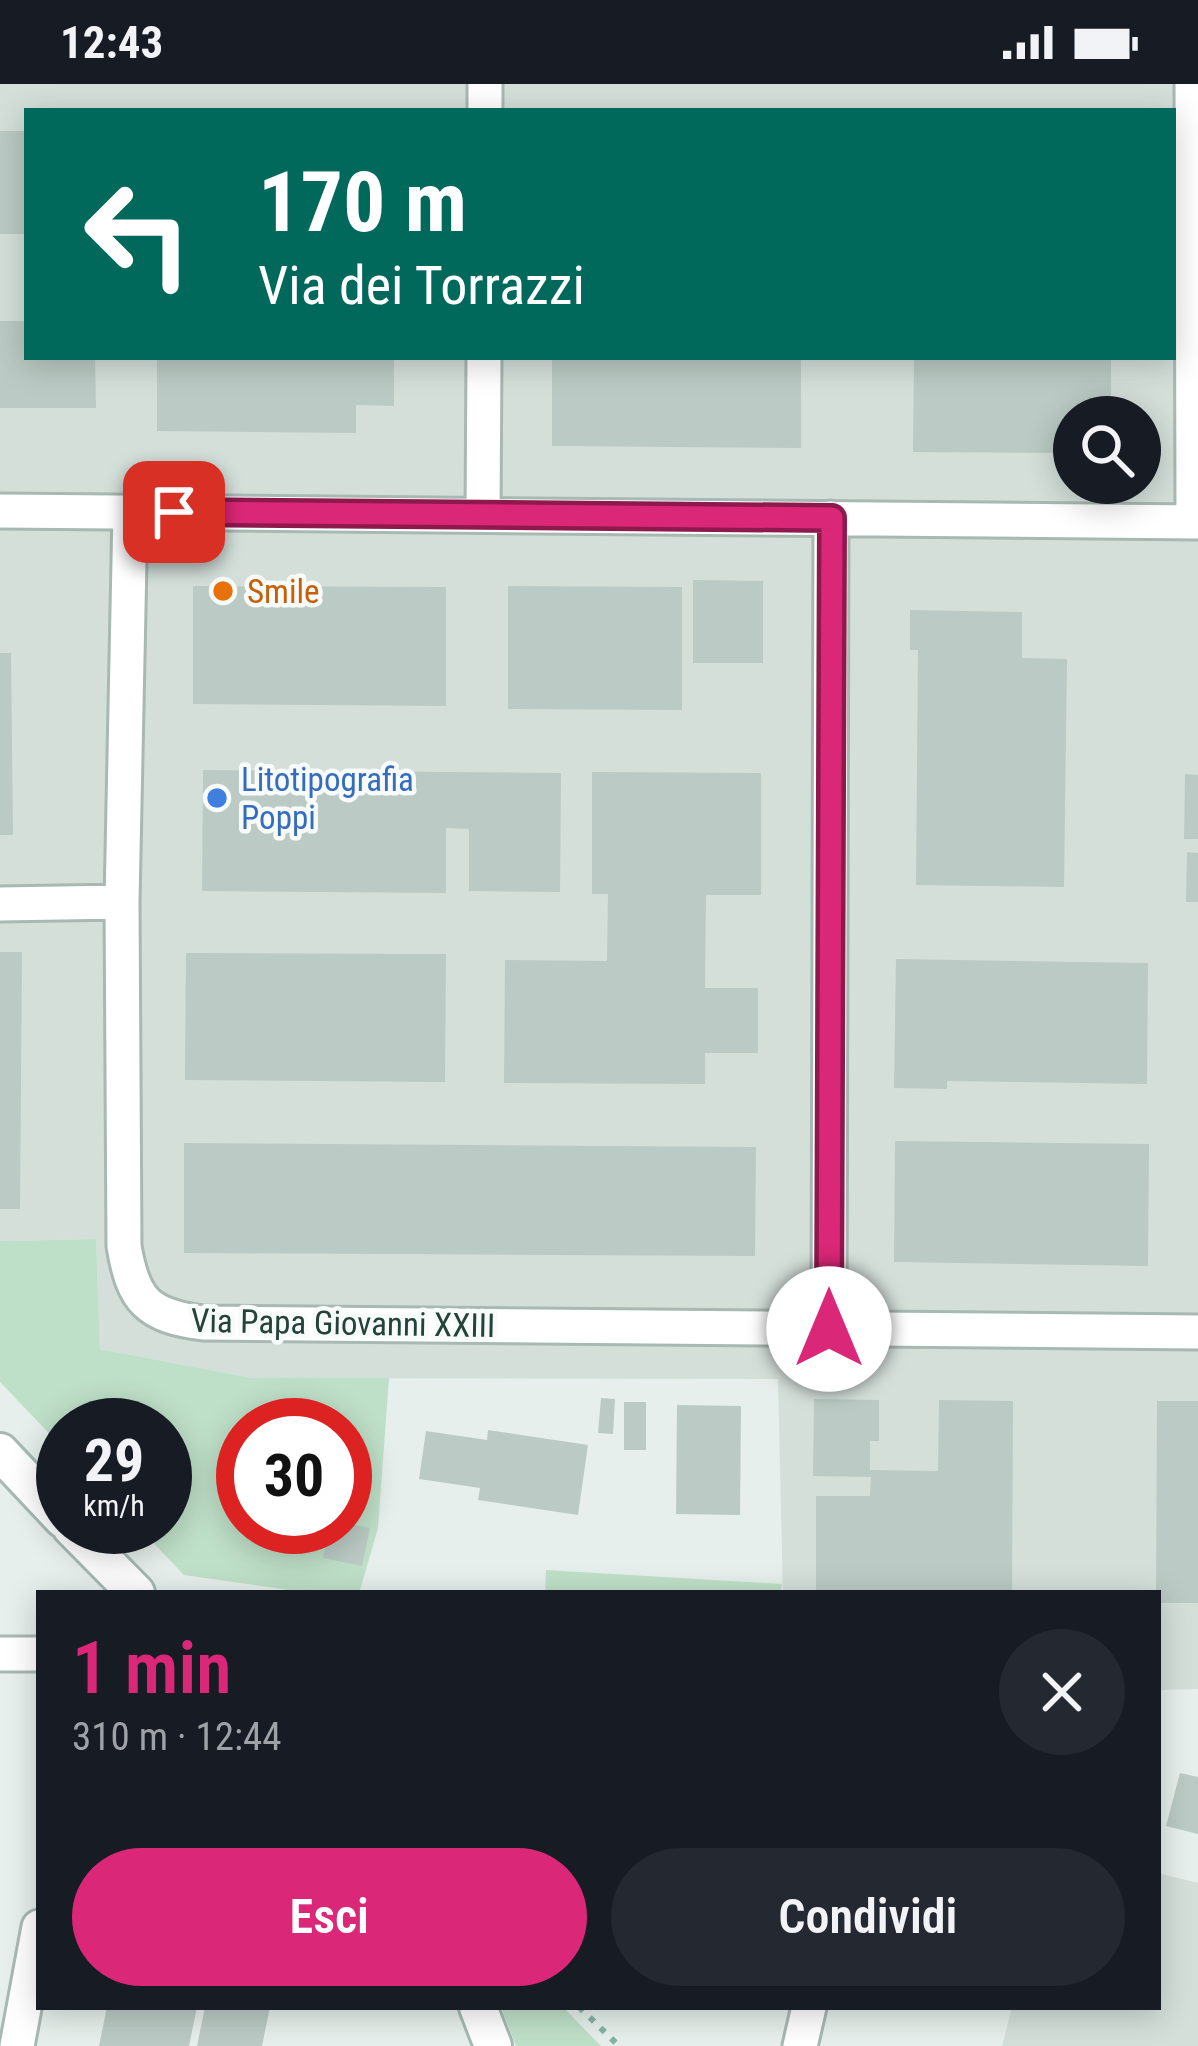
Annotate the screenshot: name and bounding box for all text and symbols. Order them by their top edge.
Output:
text: 12:43 [60,16,163,69]
text: 170 m [258,153,467,252]
icon: left [60,156,216,312]
text: Via dei Torrazzi [258,254,585,317]
map controls [1053,396,1161,504]
button: search [1053,396,1161,504]
pin [123,461,225,563]
icon: arrive [141,479,207,545]
place label: Smile [247,572,320,611]
marker: Smile [210,578,236,604]
place label: Litotipografia Poppi [241,760,414,837]
marker: Litotipografia Poppi [204,785,230,811]
position arrow [766,1266,892,1392]
street label: Via Papa Giovanni XXIII [191,1301,495,1345]
speed limit sign: 30 [216,1398,372,1554]
text: 29 [84,1425,144,1496]
text: km/h [83,1488,145,1523]
text: 1 min [72,1626,231,1711]
button: close [999,1629,1125,1755]
text: 310 m · 12:44 [72,1714,282,1760]
button: Esci [72,1848,587,1986]
button: Condividi [611,1848,1125,1986]

